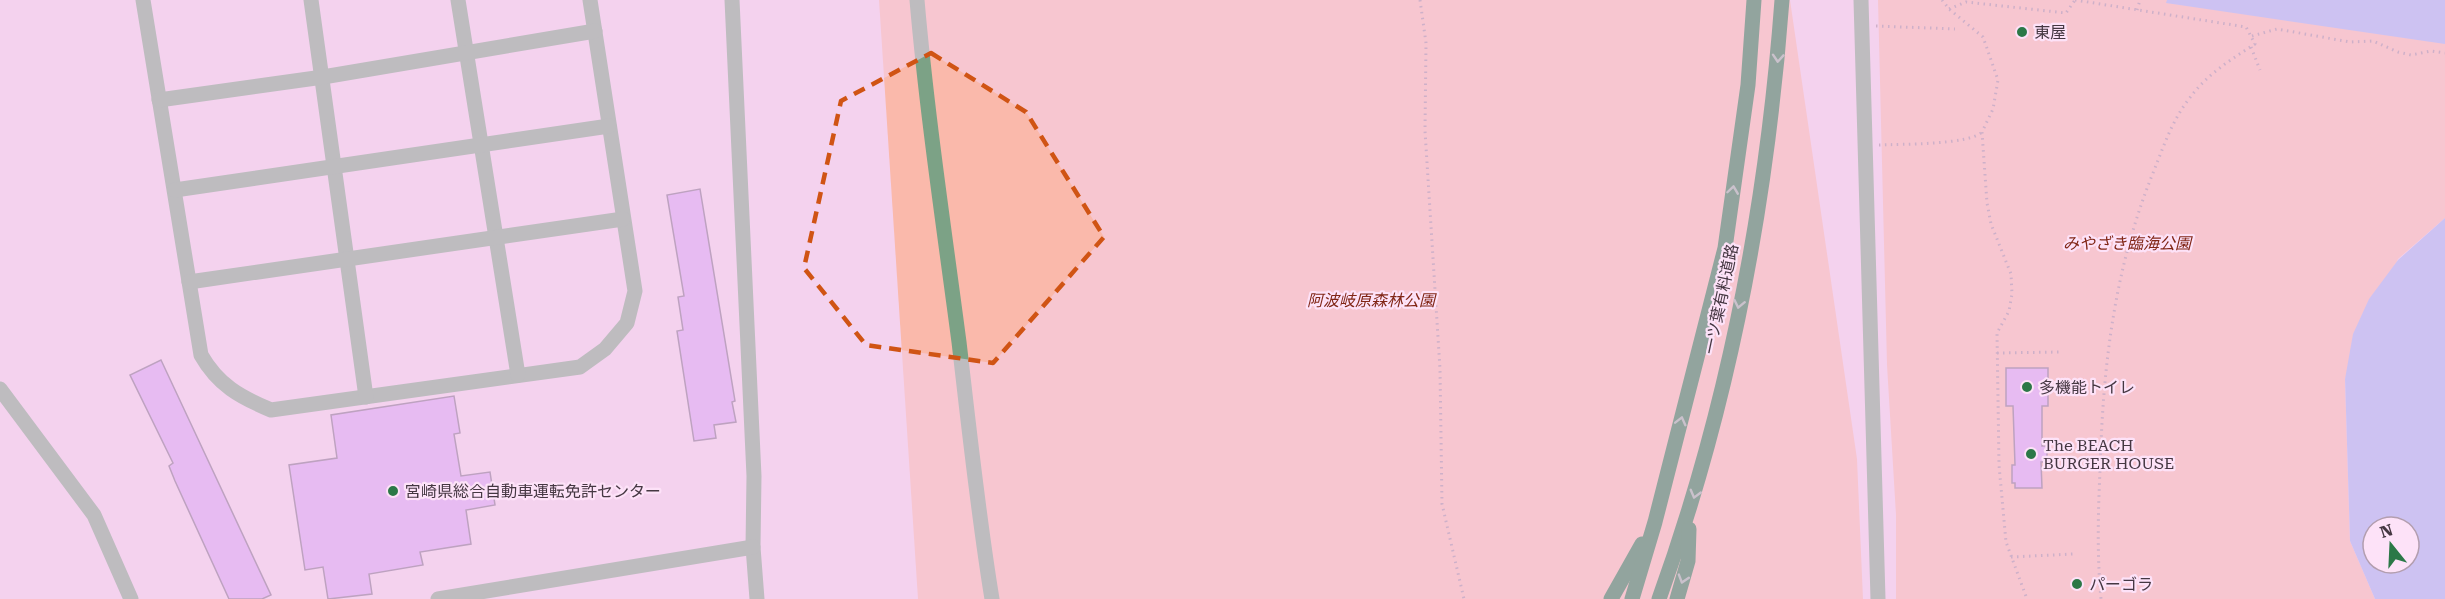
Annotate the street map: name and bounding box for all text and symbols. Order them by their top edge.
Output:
place label: 東屋 [2034,23,2066,42]
marker: 東屋 [2015,25,2029,39]
one-way arrow [1772,54,1785,63]
one-way arrow [1727,186,1739,195]
park label: みやざき臨海公園 [2063,234,2193,253]
street label: 一ツ葉有料道路 [1700,242,1742,356]
park label: 阿波岐原森林公園 [1307,291,1437,310]
one-way arrow [1733,299,1746,309]
place label: 多機能トイレ [2039,378,2135,397]
marker: 多機能トイレ [2020,380,2034,394]
one-way arrow [1673,416,1686,426]
place label: The BEACH BURGER HOUSE [2043,436,2174,473]
marker: The BEACH BURGER HOUSE [2024,447,2038,461]
place label: 宮崎県総合自動車運転免許センター [405,482,661,501]
marker: 宮崎県総合自動車運転免許センター [386,484,400,498]
one-way arrow [1690,488,1702,499]
north arrow [2361,515,2421,575]
text: N [2378,520,2395,542]
one-way arrow [1678,573,1690,584]
place label: パーゴラ [2089,575,2153,594]
marker: パーゴラ [2070,577,2084,591]

